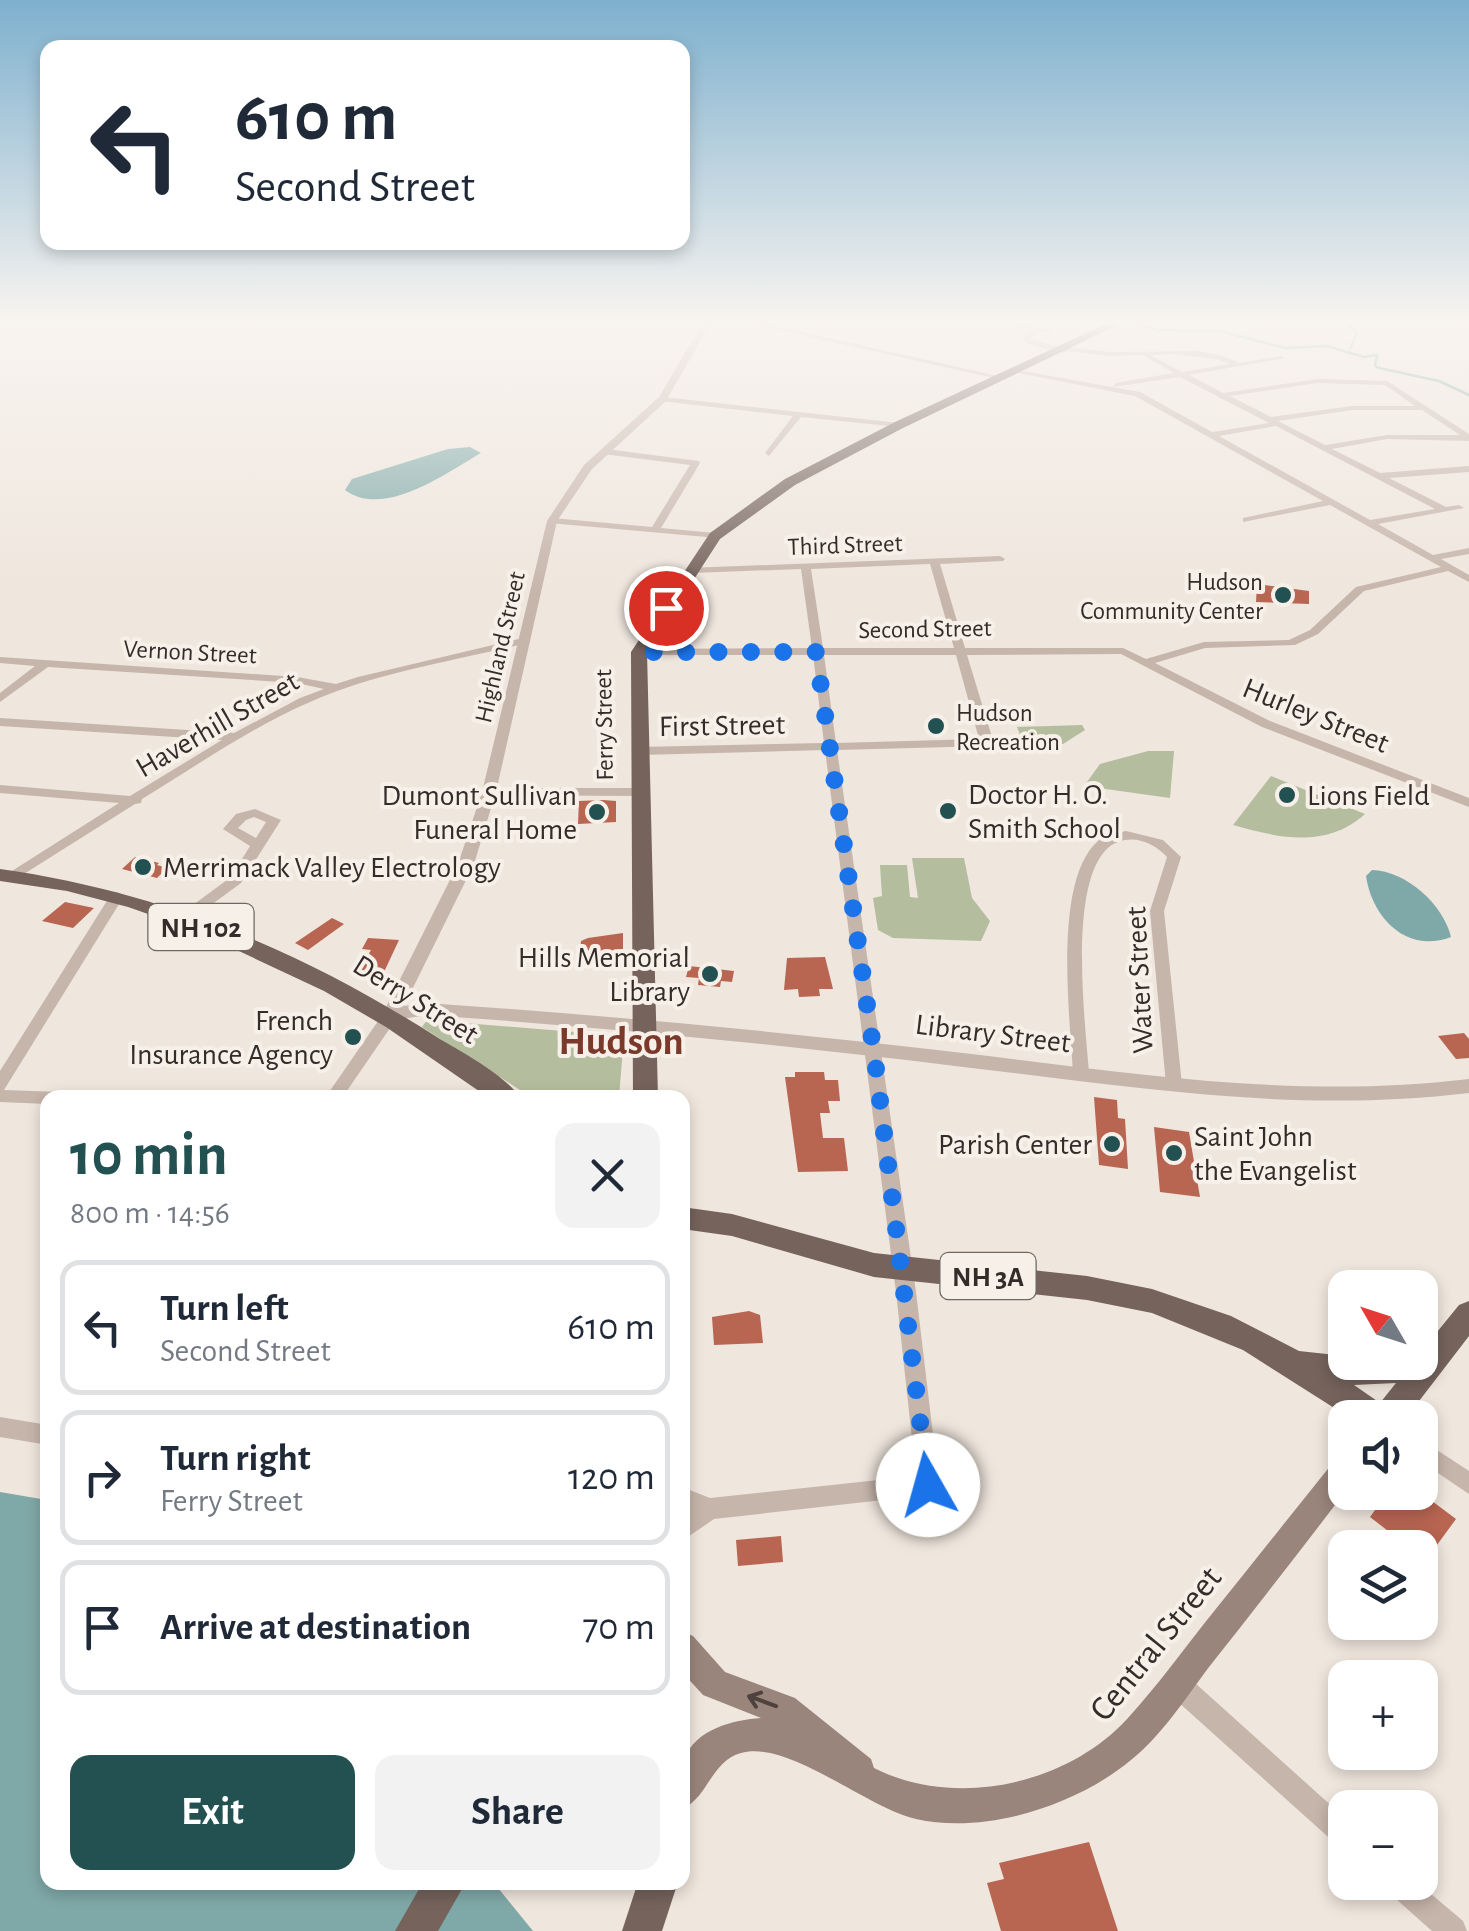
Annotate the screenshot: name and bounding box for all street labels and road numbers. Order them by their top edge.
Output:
street label: Third Street [787,531,903,560]
street label: Highland Street [471,569,530,725]
street label: Second Street [858,616,992,643]
street label: Vernon Street [123,637,257,668]
street label: Haverhill Street [131,666,304,783]
street label: Ferry Street [591,669,618,781]
street label: Hurley Street [1238,673,1393,759]
street label: First Street [659,710,786,742]
road number: NH 102 [148,904,254,950]
street label: Water Street [1121,905,1159,1054]
street label: Derry Street [348,950,484,1050]
street label: Library Street [914,1010,1073,1058]
road number: NH 3A [940,1253,1036,1299]
street label: Central Street [1084,1560,1229,1728]

